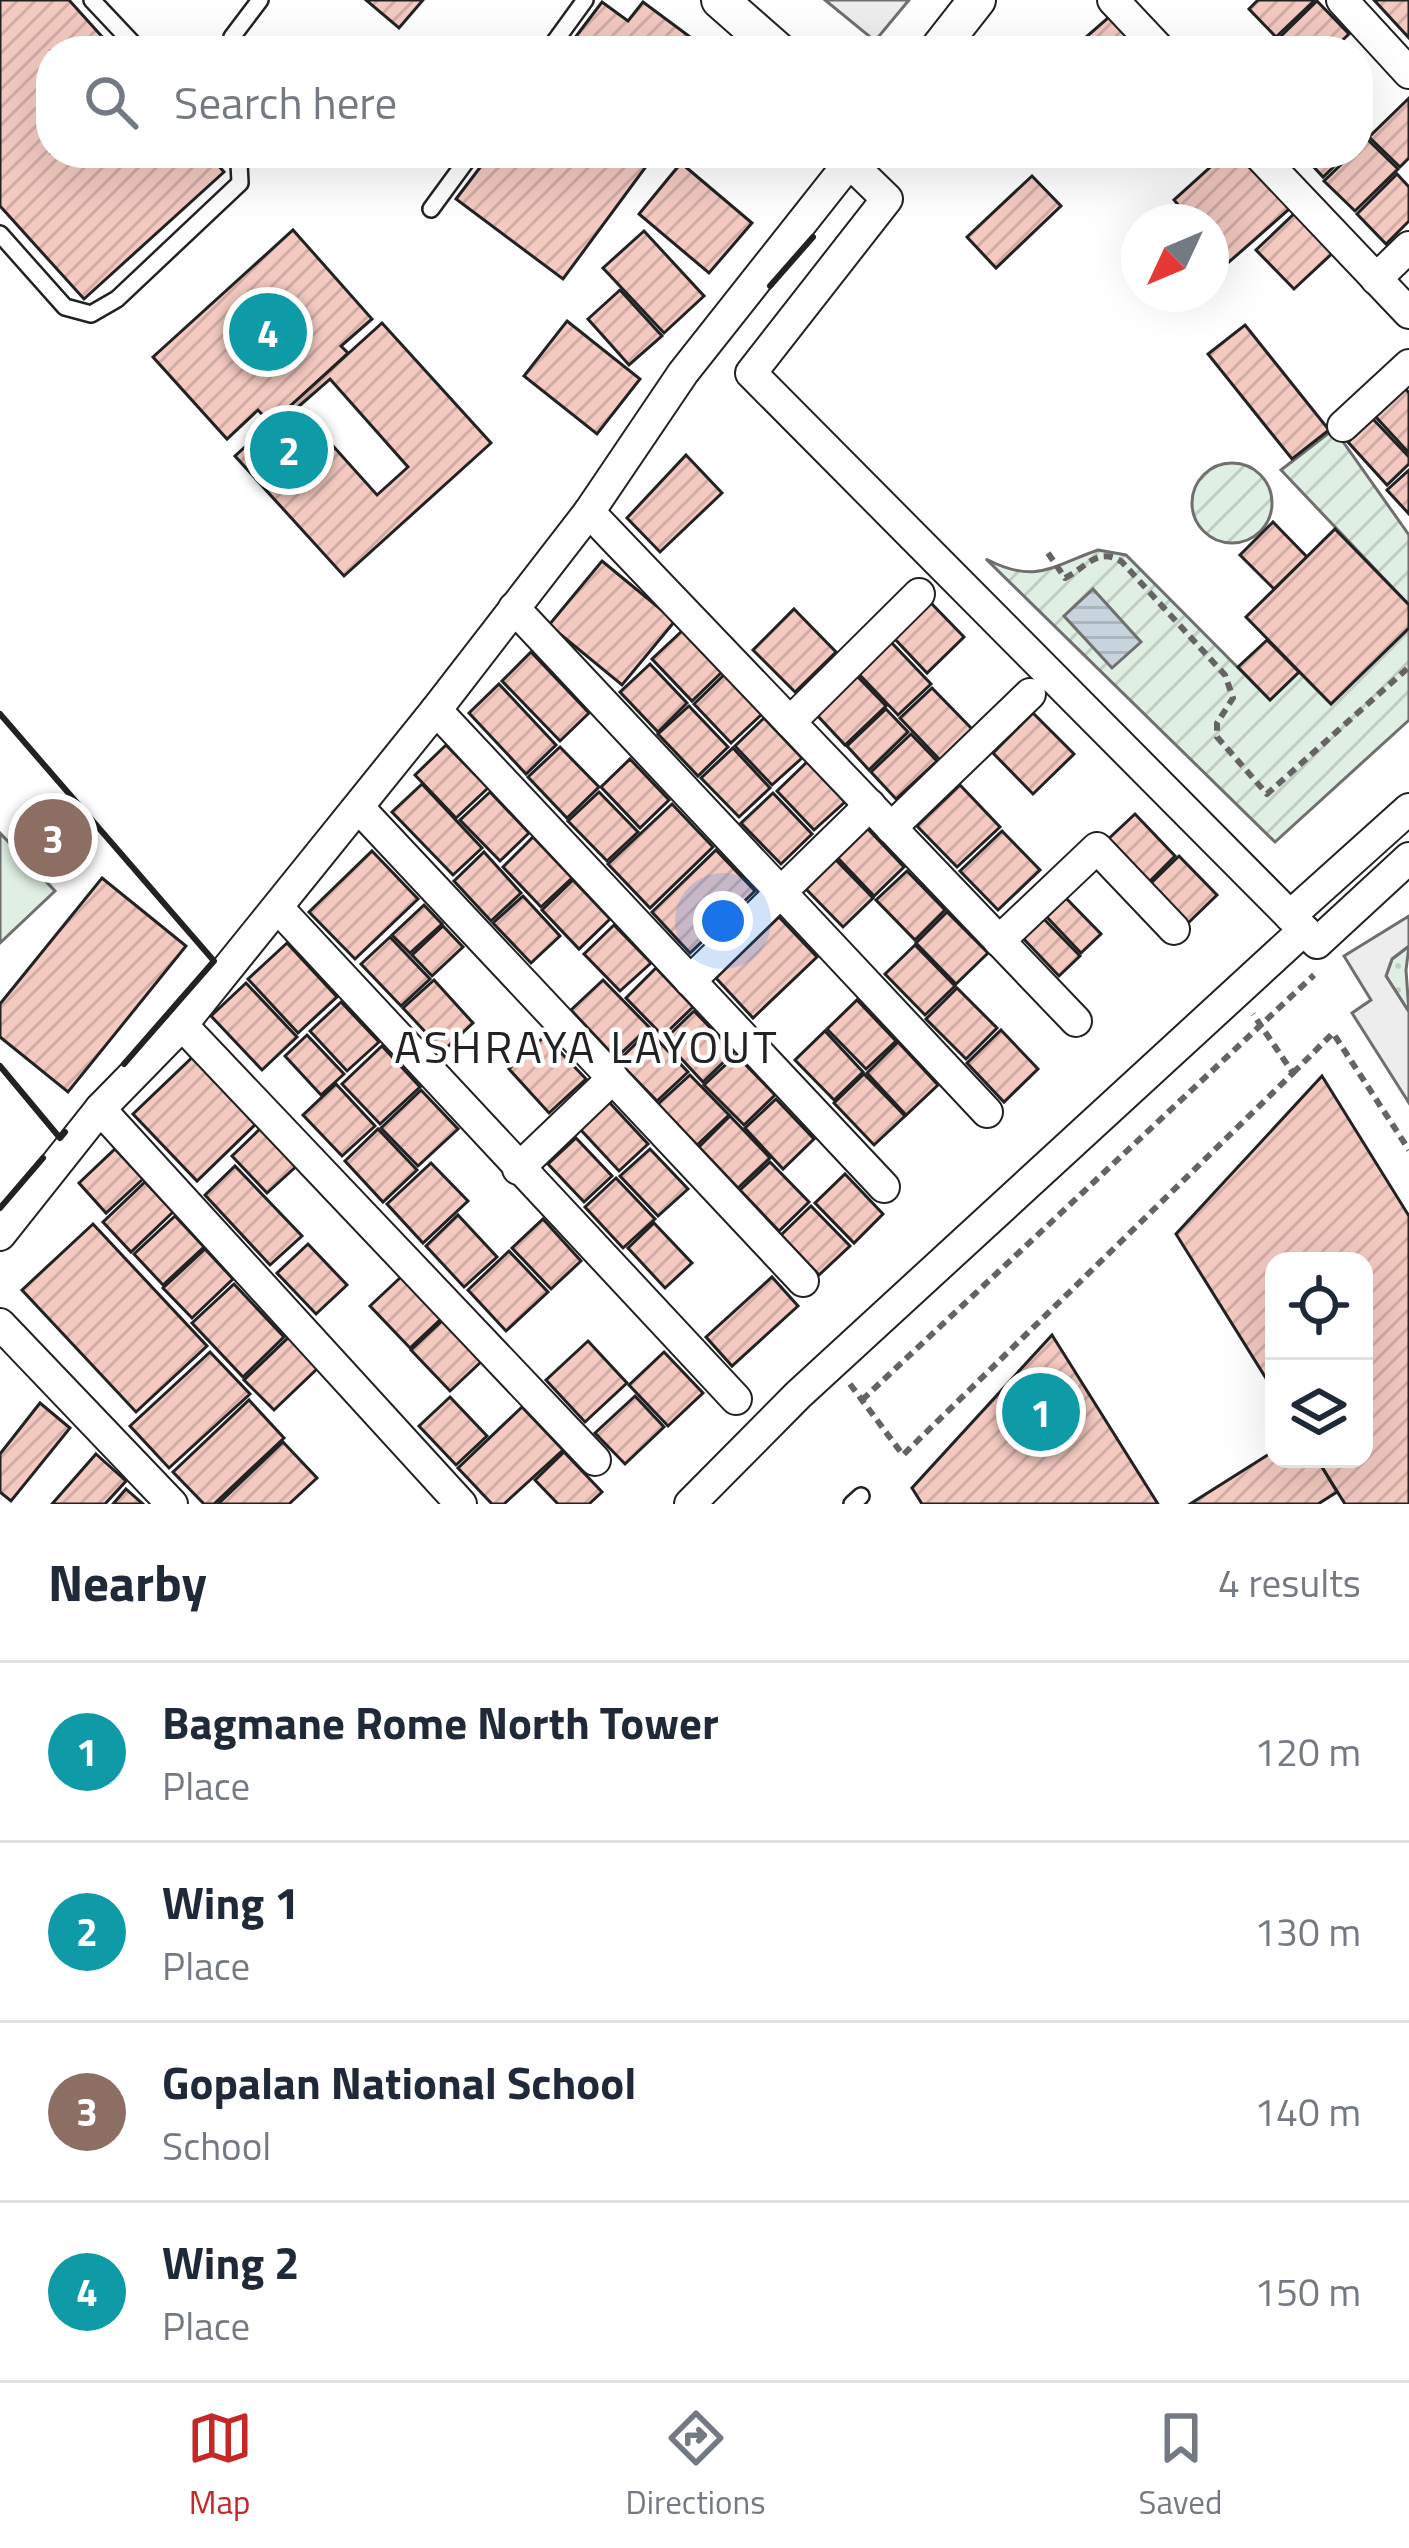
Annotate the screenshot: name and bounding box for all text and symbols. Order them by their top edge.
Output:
search box [36,36,1373,168]
text: Search here [174,68,397,136]
icon: search [78,69,144,135]
north arrow [1121,204,1229,312]
pin: 4 [229,287,307,377]
pin: 2 [250,405,328,495]
pin: 3 [14,793,92,883]
your location [693,891,753,951]
district label: ASHRAYA LAYOUT [394,1012,780,1080]
map controls [1265,1252,1373,1468]
button: locate [1265,1252,1373,1360]
button: layers [1265,1360,1373,1468]
pin: 1 [1002,1367,1080,1457]
text: Nearby [48,1543,207,1621]
text: 4 results [1218,1553,1361,1612]
text: Bagmane Rome North Tower [162,1688,719,1756]
text: 1 [76,1722,98,1781]
text: 120 m [1254,1722,1361,1781]
text: Place [162,1756,250,1815]
text: Wing 1 [162,1868,299,1936]
text: 2 [76,1902,98,1961]
text: 130 m [1254,1902,1361,1961]
text: Place [162,1936,250,1995]
text: Gopalan National School [162,2048,636,2116]
text: 3 [76,2082,98,2141]
text: 140 m [1254,2082,1361,2141]
text: School [162,2116,271,2175]
text: Wing 2 [162,2228,299,2296]
text: 4 [76,2262,98,2321]
text: 150 m [1254,2262,1361,2321]
text: Place [162,2296,250,2355]
tab: Map [187,2405,253,2527]
tab: Directions [626,2405,766,2527]
tab: Saved [1139,2405,1222,2527]

